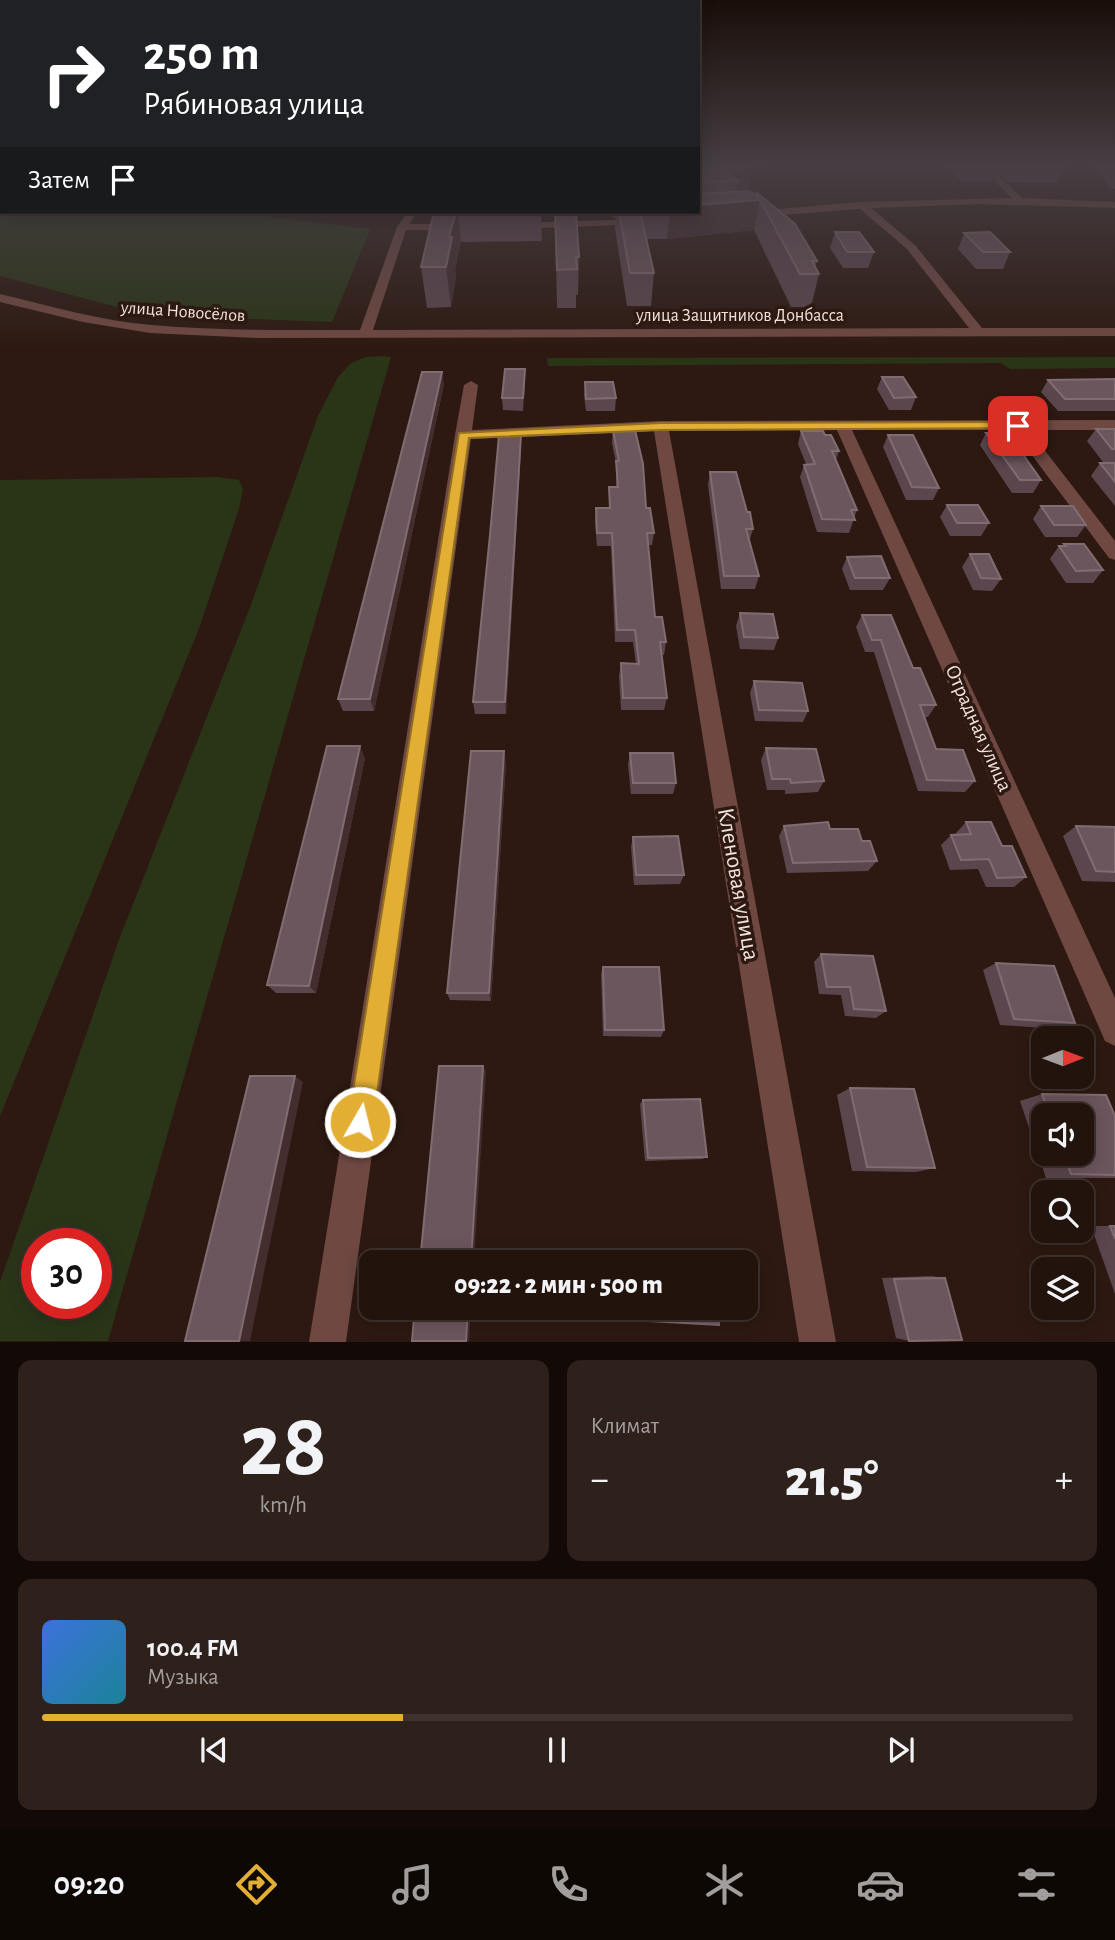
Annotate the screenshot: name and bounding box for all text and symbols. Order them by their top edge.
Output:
icon: right [28,28,119,119]
text: 250 m [143,30,260,79]
text: Рябиновая улица [143,88,364,120]
icon: arrive [104,161,142,199]
text: Затем [28,167,90,193]
street label: улица Новосёлов [119,299,246,325]
street label: улица Защитников Донбасса [635,306,844,325]
pin [988,396,1048,456]
icon: arrive [999,407,1037,445]
street label: Отрадная улица [941,662,1016,795]
street label: Кленовая улица [713,806,763,962]
north arrow [1031,1026,1094,1088]
map controls [1031,1026,1094,1320]
position arrow [323,1085,397,1159]
button: sound [1031,1103,1094,1166]
button: search [1031,1180,1094,1243]
speed limit sign: 30 [21,1228,112,1319]
button: layers [1031,1257,1094,1320]
text: 09:22 · 2 мин · 500 m [454,1272,663,1298]
text: 28 [239,1401,327,1492]
text: Климат [591,1415,659,1438]
text: 21.5° [785,1453,879,1505]
text: − [591,1461,609,1499]
text: + [1055,1461,1073,1499]
text: km/h [260,1494,307,1517]
text: 100.4 FM [147,1635,239,1661]
text: Музыка [147,1666,219,1689]
icon: previous [195,1731,233,1769]
icon: pause [538,1731,576,1769]
icon: next [882,1731,920,1769]
icon: directions [232,1860,281,1909]
icon: music [388,1860,437,1909]
icon: phone [544,1860,593,1909]
icon: climate [700,1860,749,1909]
icon: car [856,1860,905,1909]
icon: filters [1012,1860,1061,1909]
text: 09:20 [54,1868,125,1900]

